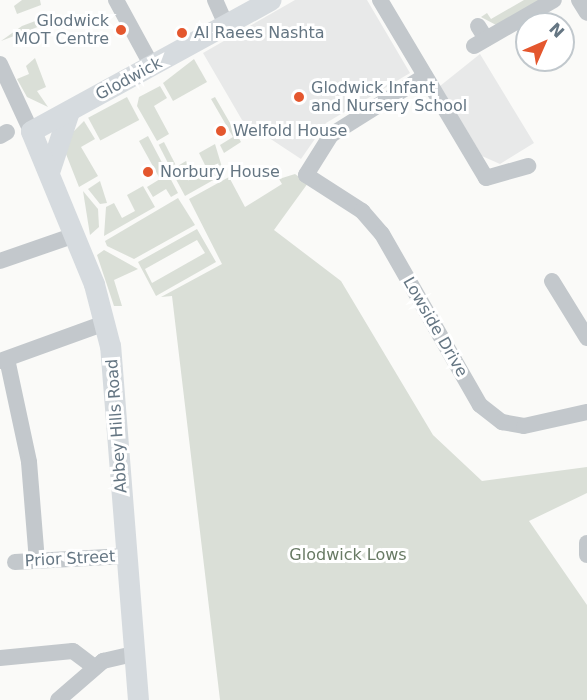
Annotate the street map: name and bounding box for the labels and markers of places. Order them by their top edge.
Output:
place label: Glodwick MOT Centre [14,11,109,49]
marker: Glodwick MOT Centre [114,23,128,37]
place label: Al Raees Nashta [194,23,324,43]
marker: Al Raees Nashta [175,26,189,40]
place label: Glodwick Infant and Nursery School [311,78,467,116]
marker: Glodwick Infant and Nursery School [292,90,306,104]
place label: Welfold House [233,121,347,141]
marker: Welfold House [214,124,228,138]
place label: Norbury House [160,162,280,182]
marker: Norbury House [141,165,155,179]

